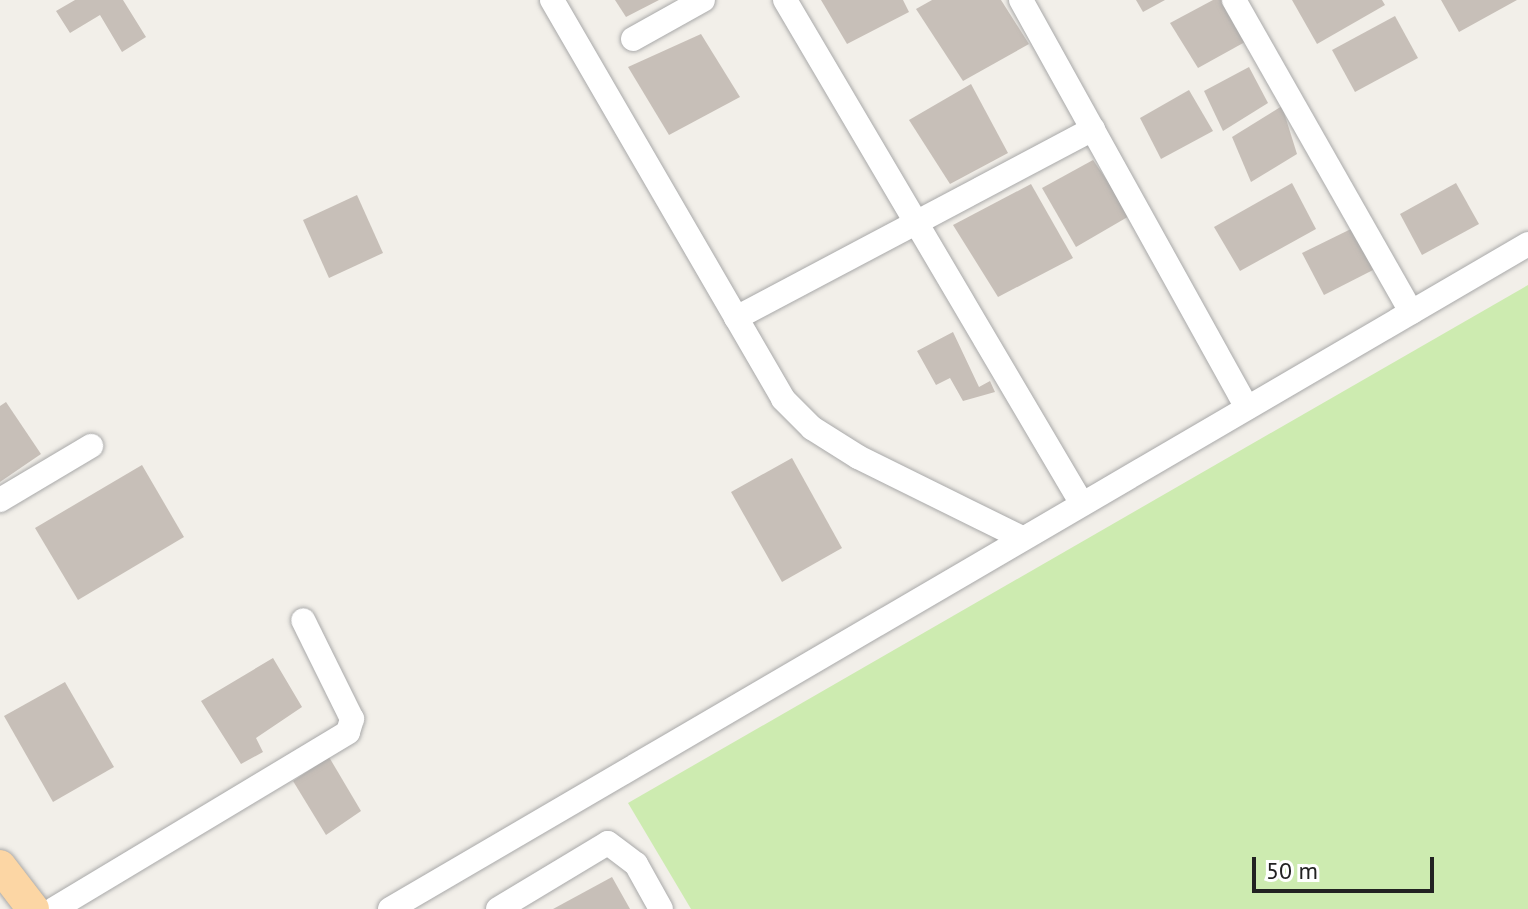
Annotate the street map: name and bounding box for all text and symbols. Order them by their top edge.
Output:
scale bar [1256,841,1438,891]
text: 50 m [1266,855,1318,886]

